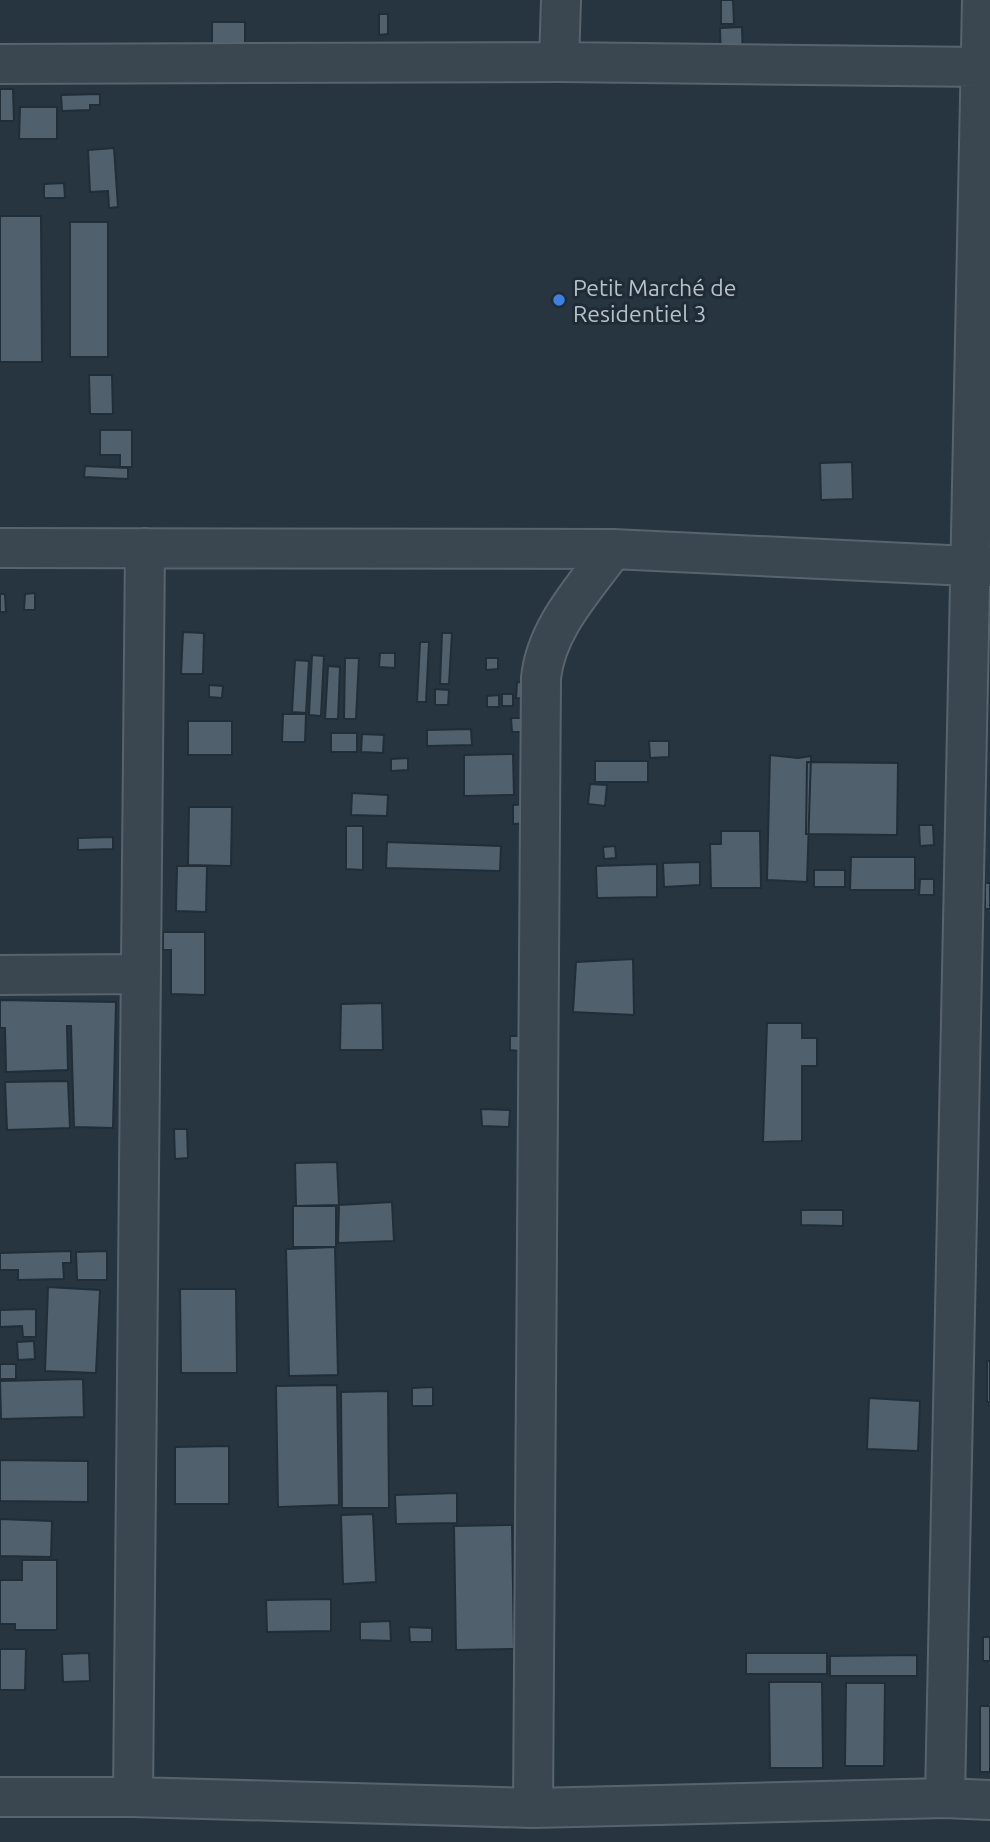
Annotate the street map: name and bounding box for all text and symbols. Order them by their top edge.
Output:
place label: Petit Marché de Residentiel 3 [573,275,736,326]
marker: Petit Marché de Residentiel 3 [551,292,567,308]

